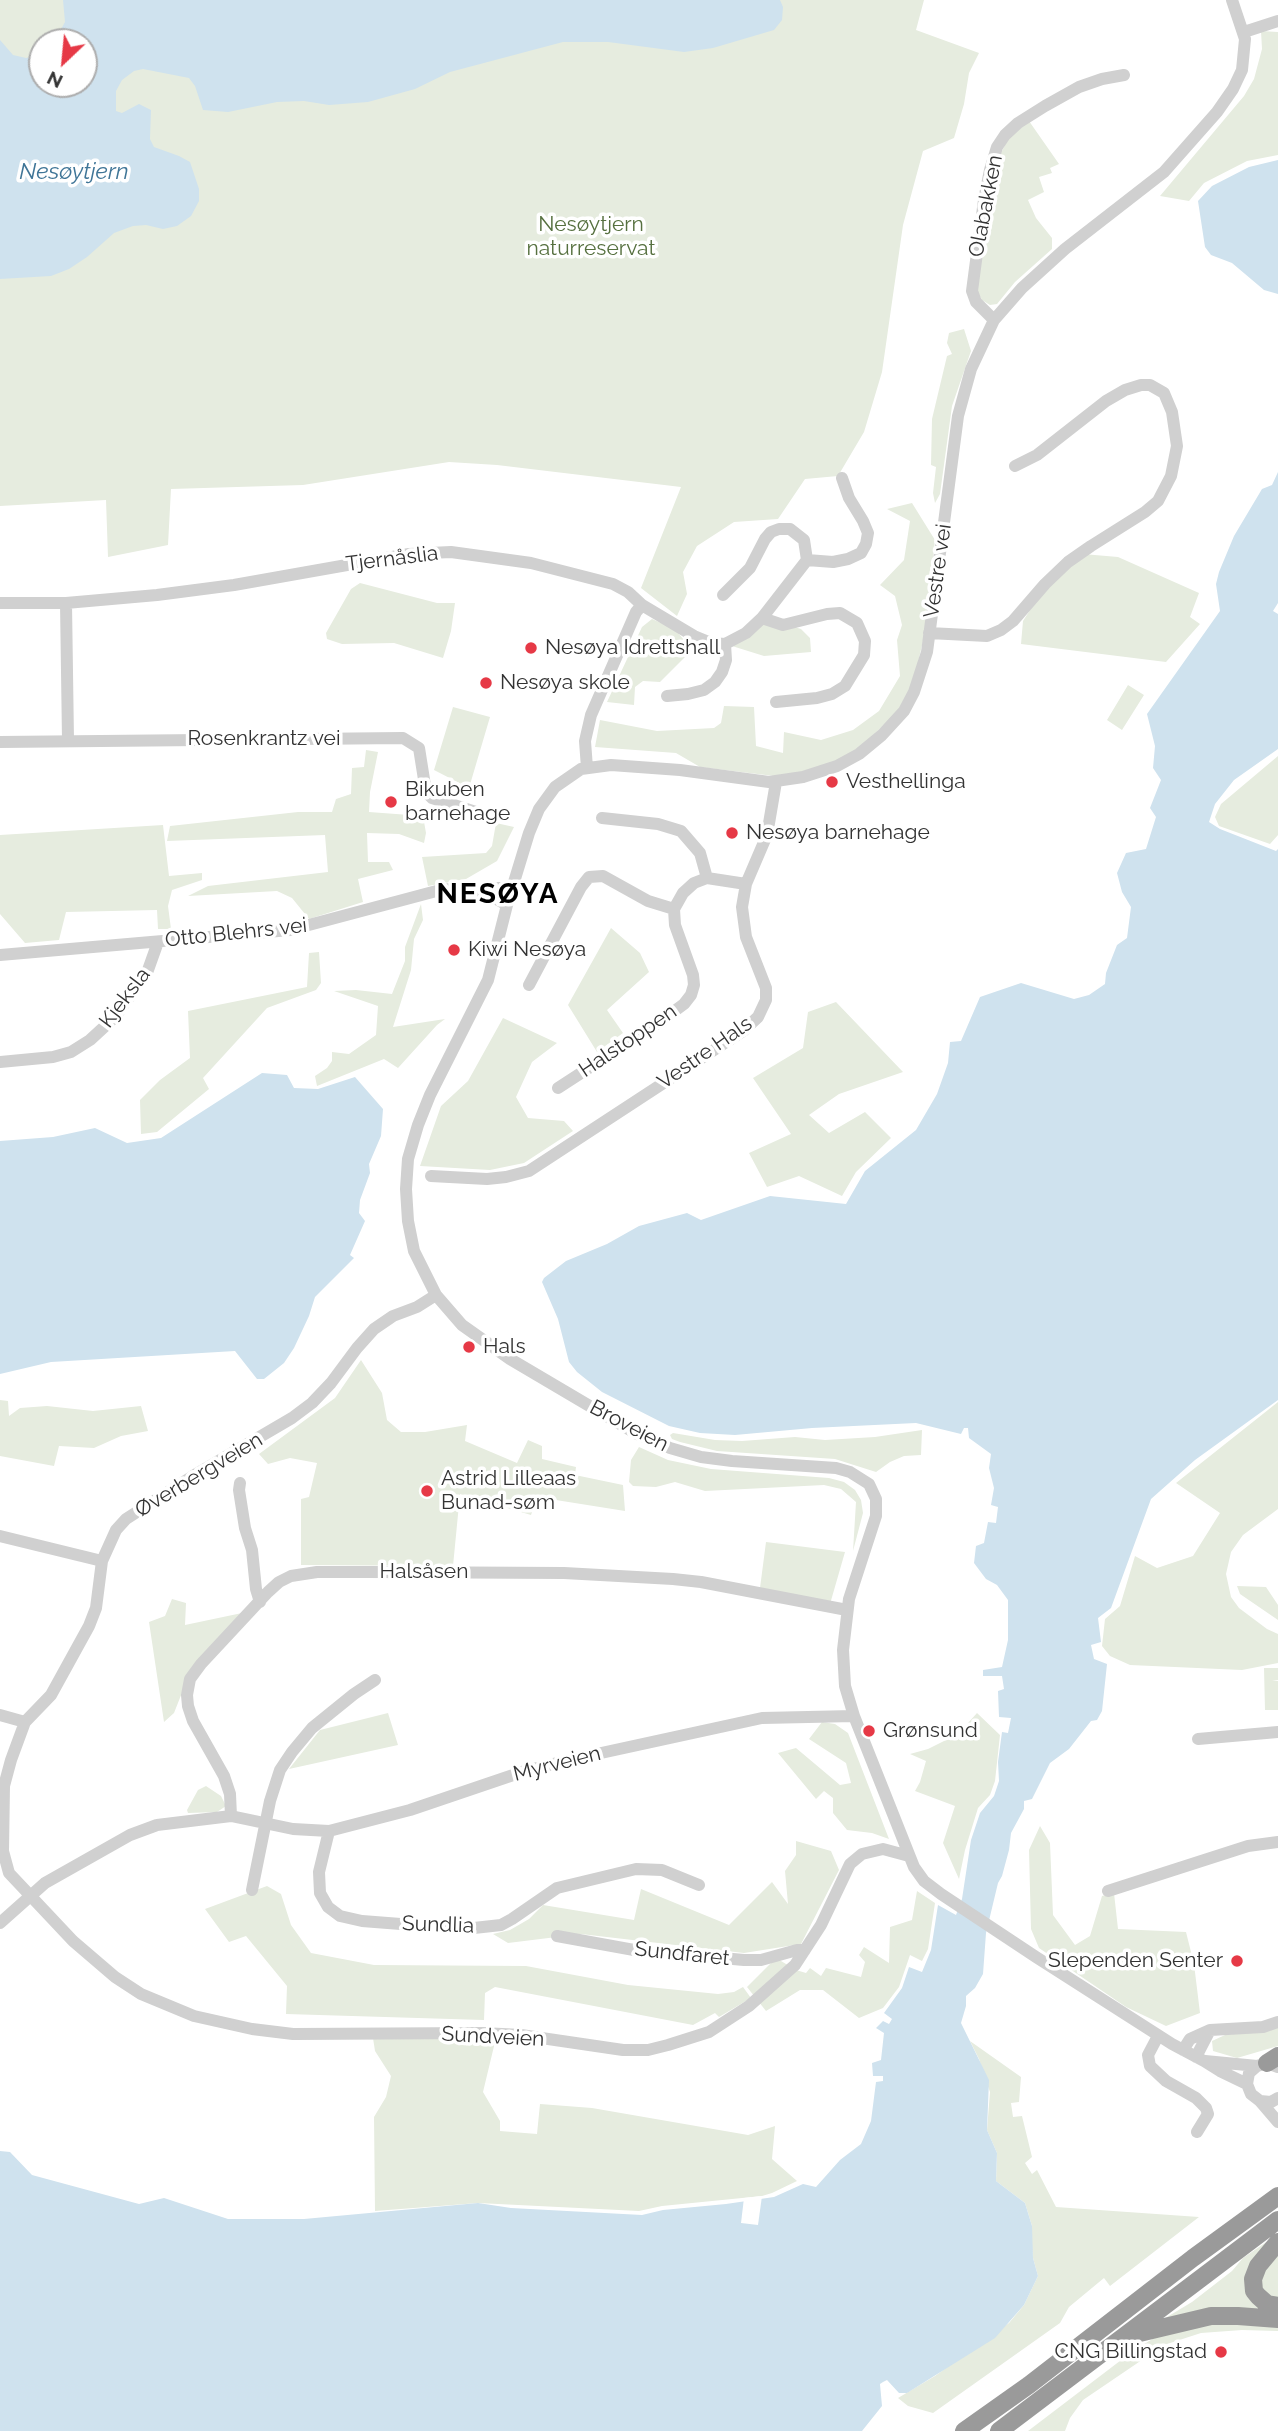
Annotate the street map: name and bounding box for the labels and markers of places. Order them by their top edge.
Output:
place label: Nesøya Idrettshall [545,635,720,661]
marker: Nesøya Idrettshall [523,640,539,656]
place label: Nesøya skole [500,670,630,696]
marker: Nesøya skole [478,675,494,691]
place label: Vesthellinga [846,769,966,795]
marker: Vesthellinga [824,774,840,790]
place label: Bikuben barnehage [405,777,510,827]
marker: Bikuben barnehage [383,794,399,810]
place label: Nesøya barnehage [746,820,930,846]
marker: Nesøya barnehage [724,825,740,841]
place label: Kiwi Nesøya [468,937,586,963]
marker: Kiwi Nesøya [446,942,462,958]
place label: Hals [483,1334,526,1360]
marker: Hals [461,1339,477,1355]
place label: Astrid Lilleaas Bunad-søm [441,1466,576,1516]
marker: Astrid Lilleaas Bunad-søm [419,1483,435,1499]
place label: Grønsund [883,1718,978,1744]
marker: Grønsund [861,1723,877,1739]
place label: Slependen Senter [1048,1948,1223,1974]
marker: Slependen Senter [1229,1953,1245,1969]
place label: CNG Billingstad [1055,2339,1207,2365]
marker: CNG Billingstad [1213,2344,1229,2360]

